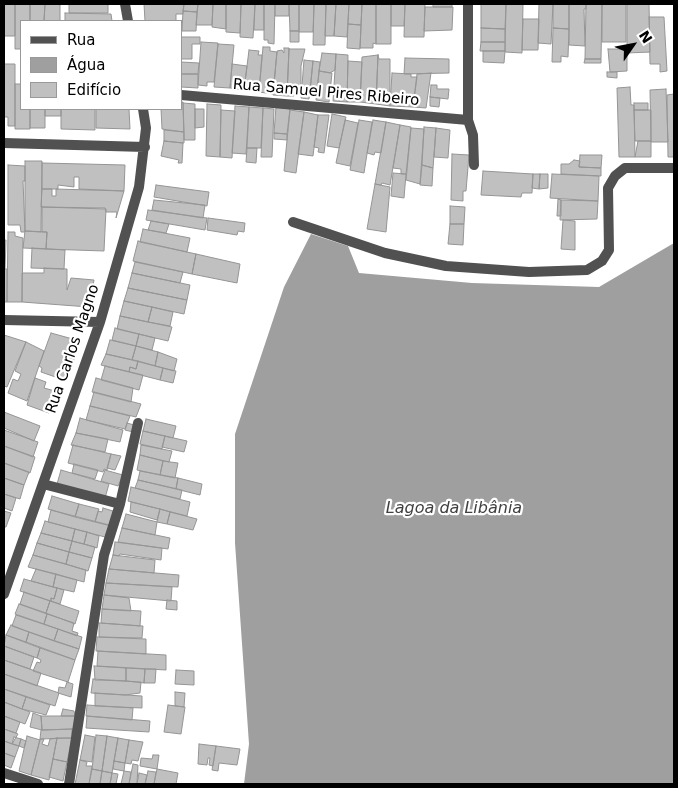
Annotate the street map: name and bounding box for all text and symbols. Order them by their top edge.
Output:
legend [20,20,182,110]
north arrow [608,20,658,70]
text: N [636,28,655,46]
text: Rua [67,31,95,49]
text: Água [67,56,105,74]
street label: Rua Samuel Pires Ribeiro [232,76,420,110]
text: Edifício [67,81,121,99]
street label: Rua Carlos Magno [42,282,104,416]
water label: Lagoa da Libânia [386,499,522,519]

